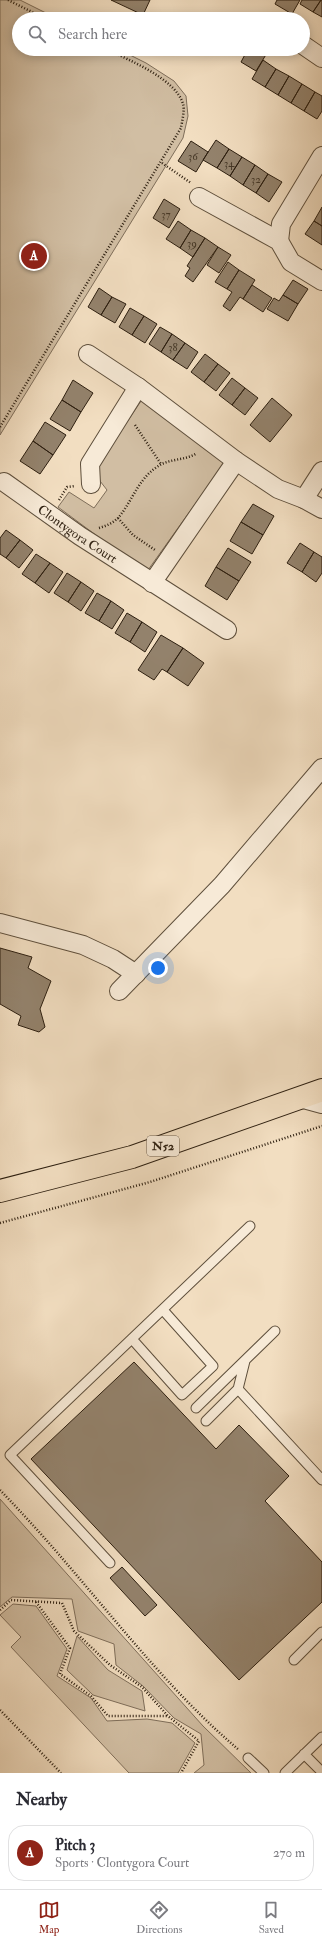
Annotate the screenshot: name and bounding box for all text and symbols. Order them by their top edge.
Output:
search box [12,12,310,56]
icon: search [26,23,48,45]
text: Search here [58,25,127,44]
house number: 36 [188,150,199,163]
house number: 34 [224,157,235,170]
house number: 32 [251,173,261,186]
house number: 37 [161,208,171,221]
house number: 39 [187,237,197,250]
pin: A [21,241,47,271]
house number: 38 [168,341,178,354]
street label: Clontygora Court [34,502,120,567]
your location [148,958,168,978]
road number: N52 [147,1136,179,1156]
text: Nearby [16,1789,67,1810]
text: Pitch 3 [55,1836,95,1855]
text: A [26,1845,34,1861]
text: 270 m [273,1845,305,1861]
text: Sports · Clontygora Court [55,1855,189,1871]
tab: Map [38,1899,60,1936]
tab: Directions [136,1899,183,1936]
tab: Saved [259,1899,284,1936]

